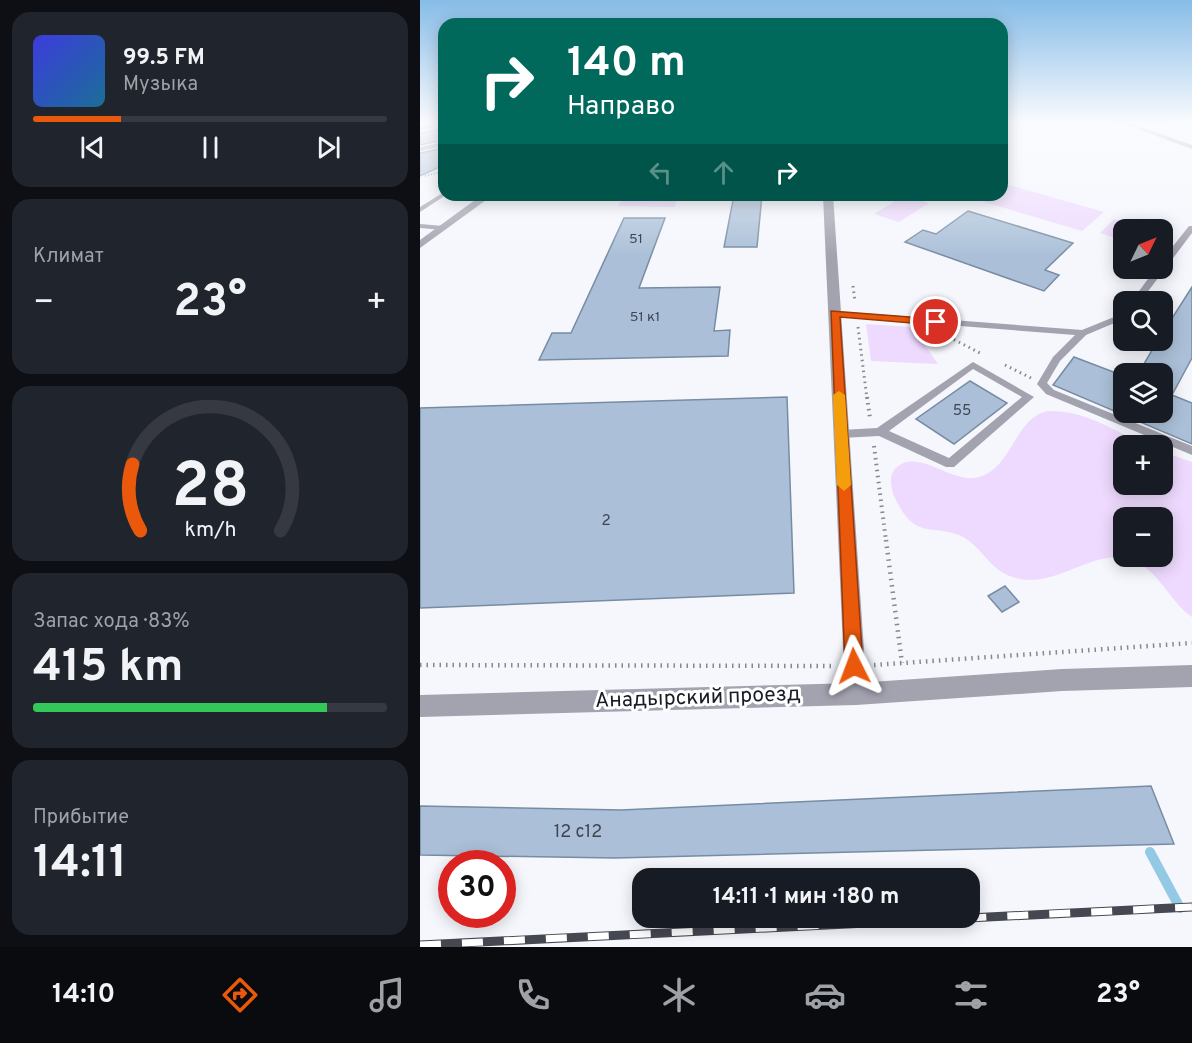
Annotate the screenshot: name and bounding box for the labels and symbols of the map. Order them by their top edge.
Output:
north arrow [1113,219,1173,279]
house number: 51 [629,231,643,248]
pin [910,296,961,347]
house number: 51 к1 [630,309,660,326]
house number: 55 [953,402,971,421]
house number: 2 [601,512,611,531]
position arrow [822,634,886,698]
street label: Анадырский проезд [595,681,801,715]
house number: 12 с12 [554,821,602,844]
speed limit sign: 30 [438,850,516,928]

